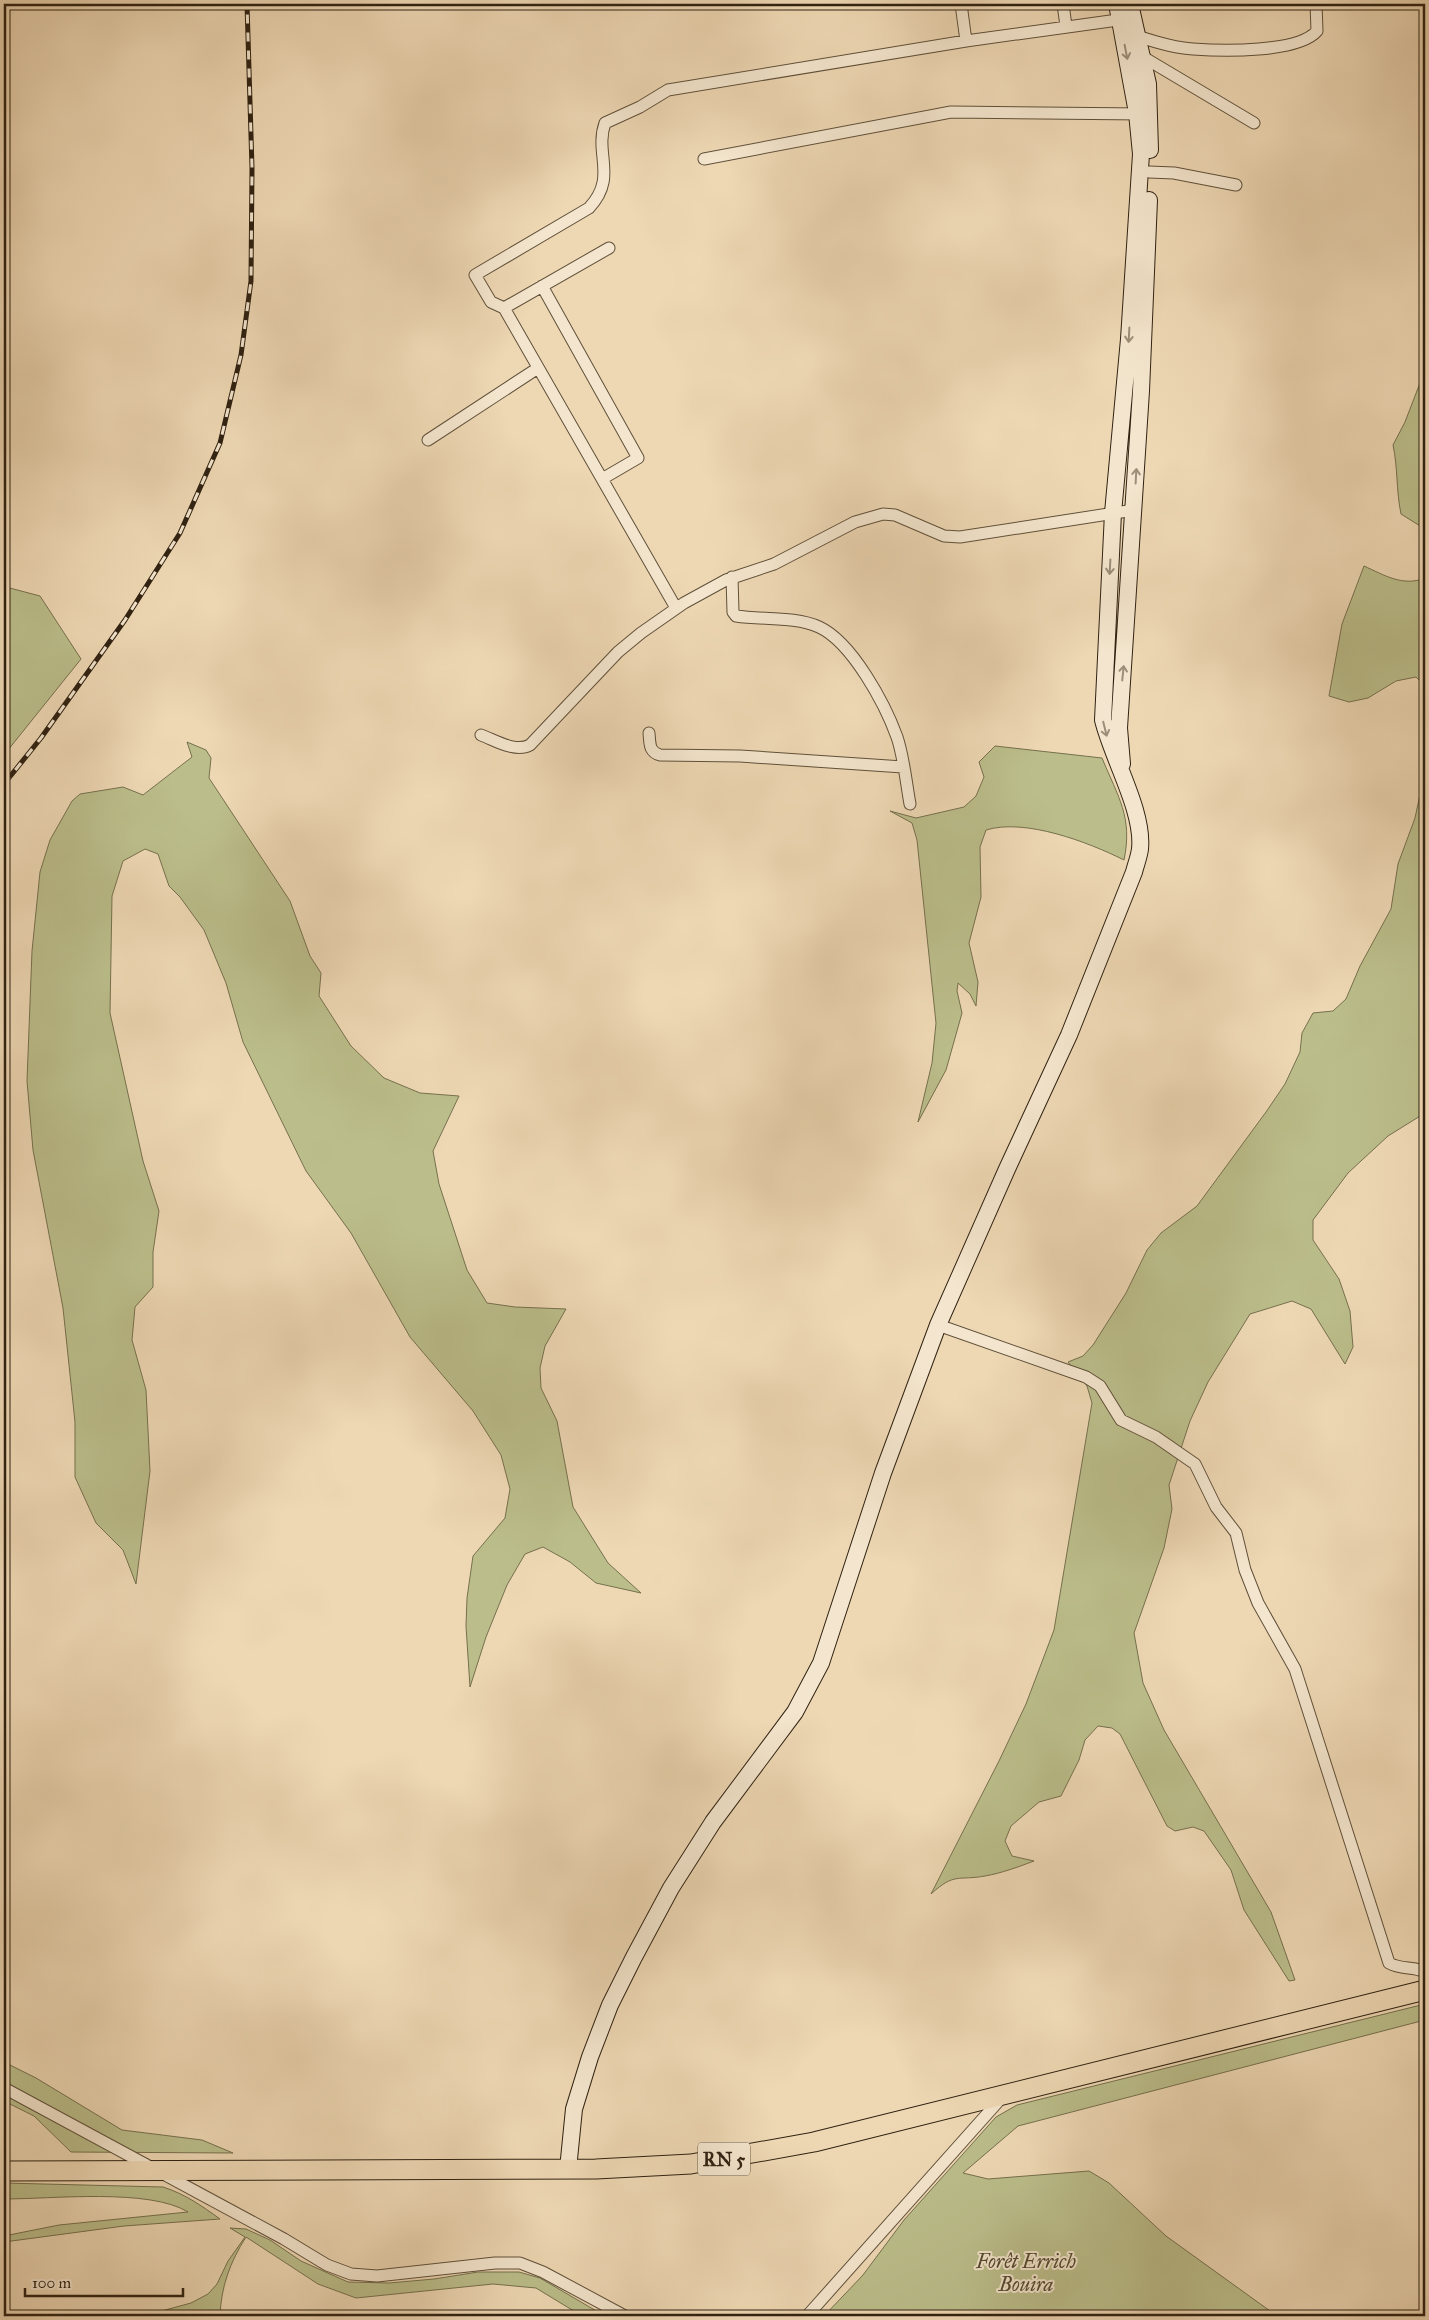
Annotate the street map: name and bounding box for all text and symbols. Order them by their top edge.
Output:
one-way arrow [1121,43,1131,59]
one-way arrow [1125,327,1134,343]
one-way arrow [1131,468,1140,484]
one-way arrow [1106,559,1115,575]
one-way arrow [1118,665,1128,681]
one-way arrow [1101,720,1110,736]
road number: RN 5 [698,2142,750,2176]
park label: Forêt Errich Bouira [975,2249,1076,2296]
scale bar [25,2265,182,2297]
text: 100 m [32,2274,72,2292]

